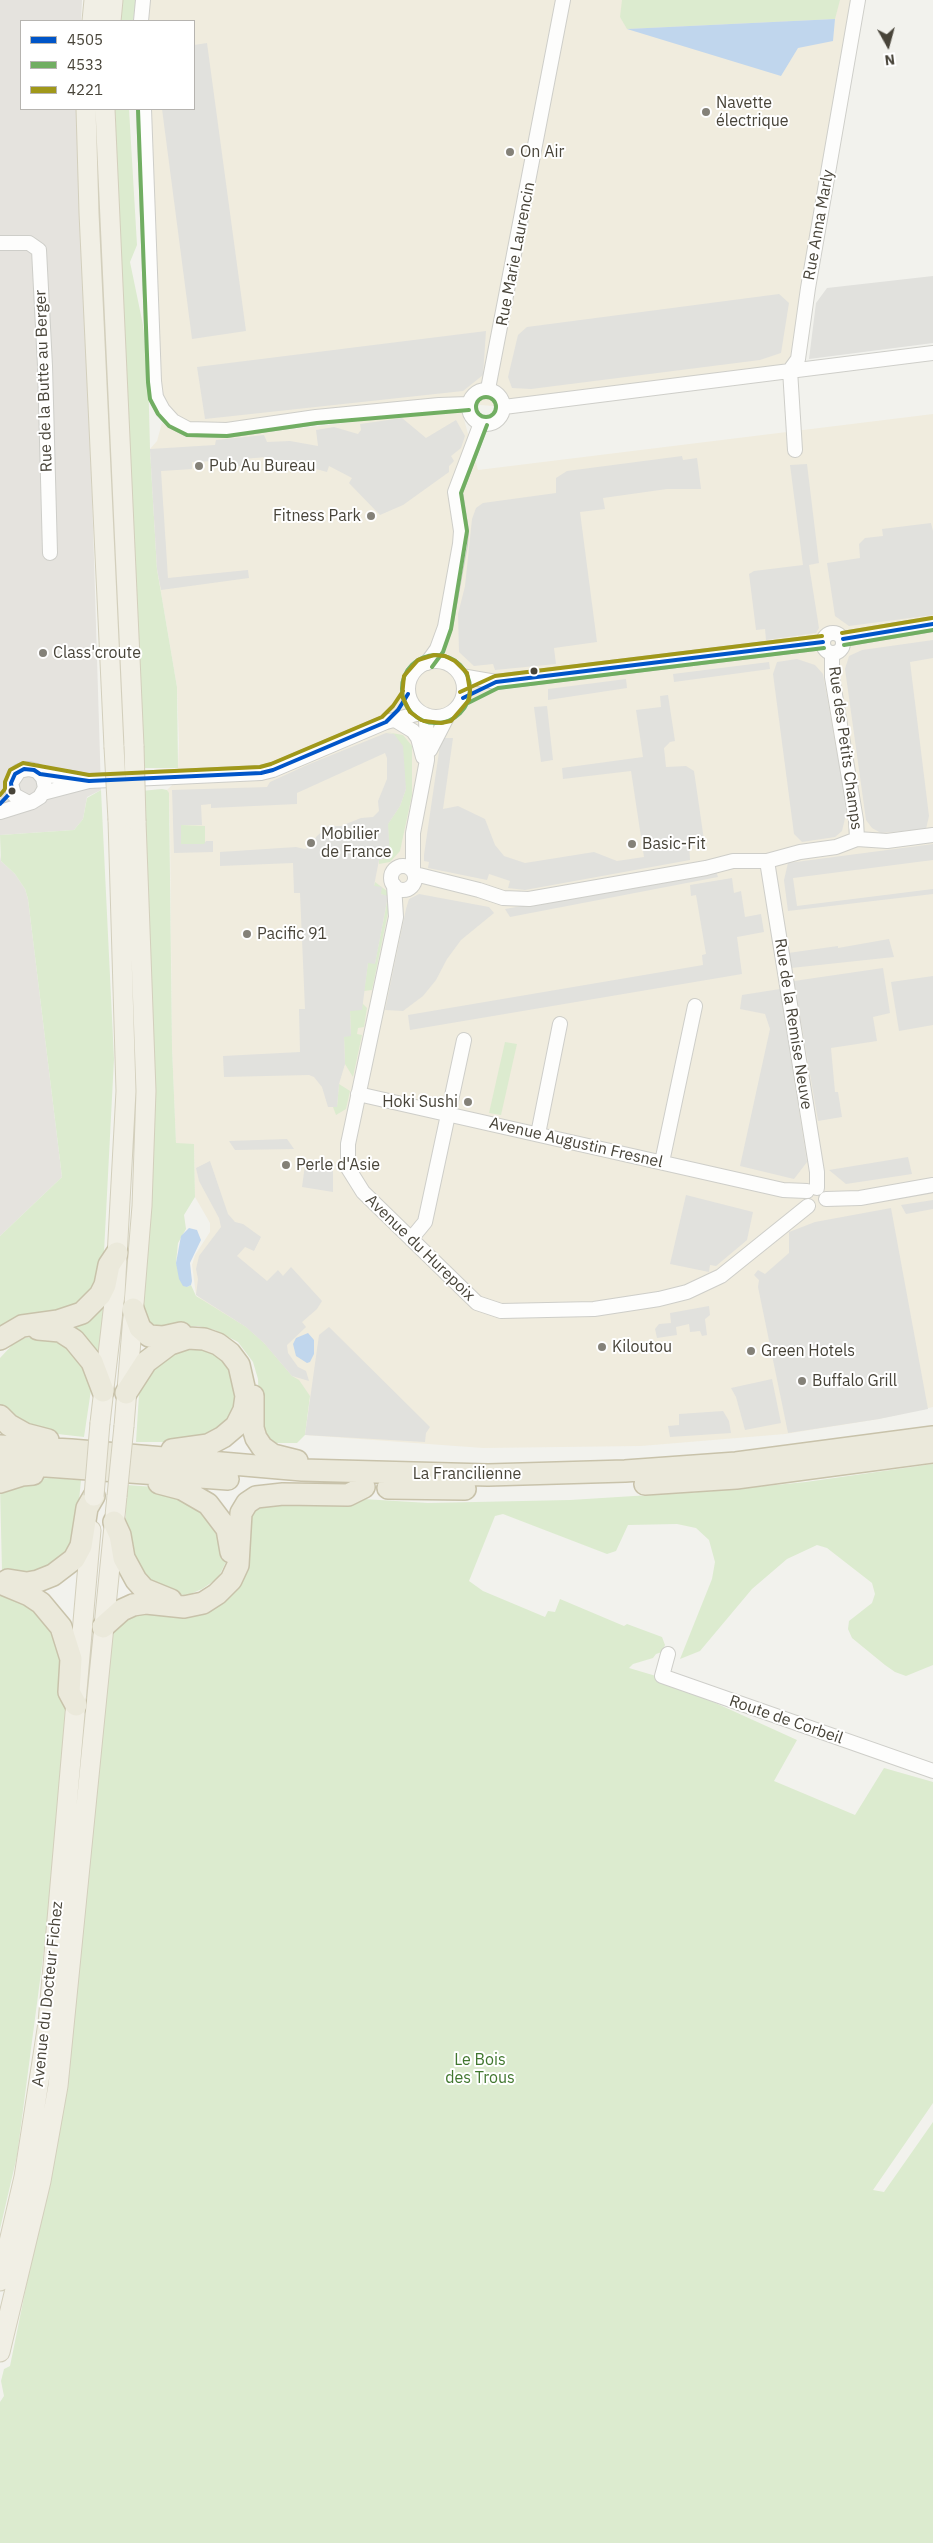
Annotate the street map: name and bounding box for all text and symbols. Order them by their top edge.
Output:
legend [20,20,195,110]
north arrow [863,20,913,70]
text: 4505 [67,30,103,49]
text: N [884,50,896,69]
text: 4533 [67,55,103,74]
text: 4221 [67,80,103,99]
place label: Navette électrique [716,93,789,131]
marker: Navette électrique [700,106,712,118]
place label: On Air [520,142,564,162]
marker: On Air [504,146,516,158]
street label: Rue Anna Marly [800,168,838,282]
street label: Rue Marie Laurencin [493,180,539,328]
street label: Rue de la Butte au Berger [31,289,57,473]
place label: Pub Au Bureau [209,456,316,476]
marker: Pub Au Bureau [193,460,205,472]
place label: Fitness Park [273,506,361,526]
marker: Fitness Park [365,510,377,522]
place label: Class'croute [53,643,141,663]
marker: Class'croute [37,647,49,659]
street label: Rue des Petits Champs [824,665,866,831]
unlabelled marker [529,666,539,676]
unlabelled marker [7,786,17,796]
place label: Mobilier de France [321,824,392,862]
place label: Basic-Fit [642,834,706,854]
marker: Mobilier de France [305,837,317,849]
marker: Basic-Fit [626,838,638,850]
place label: Pacific 91 [257,924,327,944]
marker: Pacific 91 [241,928,253,940]
street label: Rue de la Remise Neuve [770,937,816,1111]
place label: Hoki Sushi [382,1092,458,1112]
marker: Hoki Sushi [462,1096,474,1108]
street label: Avenue Augustin Fresnel [487,1114,665,1172]
place label: Perle d'Asie [296,1155,380,1175]
marker: Perle d'Asie [280,1159,292,1171]
street label: Avenue du Hurepoix [361,1191,479,1305]
place label: Kiloutou [612,1337,672,1357]
marker: Kiloutou [596,1341,608,1353]
place label: Green Hotels [761,1341,855,1361]
marker: Green Hotels [745,1345,757,1357]
place label: Buffalo Grill [812,1371,897,1391]
marker: Buffalo Grill [796,1375,808,1387]
street label: La Francilienne [413,1464,521,1484]
street label: Route de Corbeil [727,1692,845,1748]
street label: Avenue du Docteur Fichez [29,1900,67,2088]
park label: Le Bois des Trous [445,2050,515,2088]

